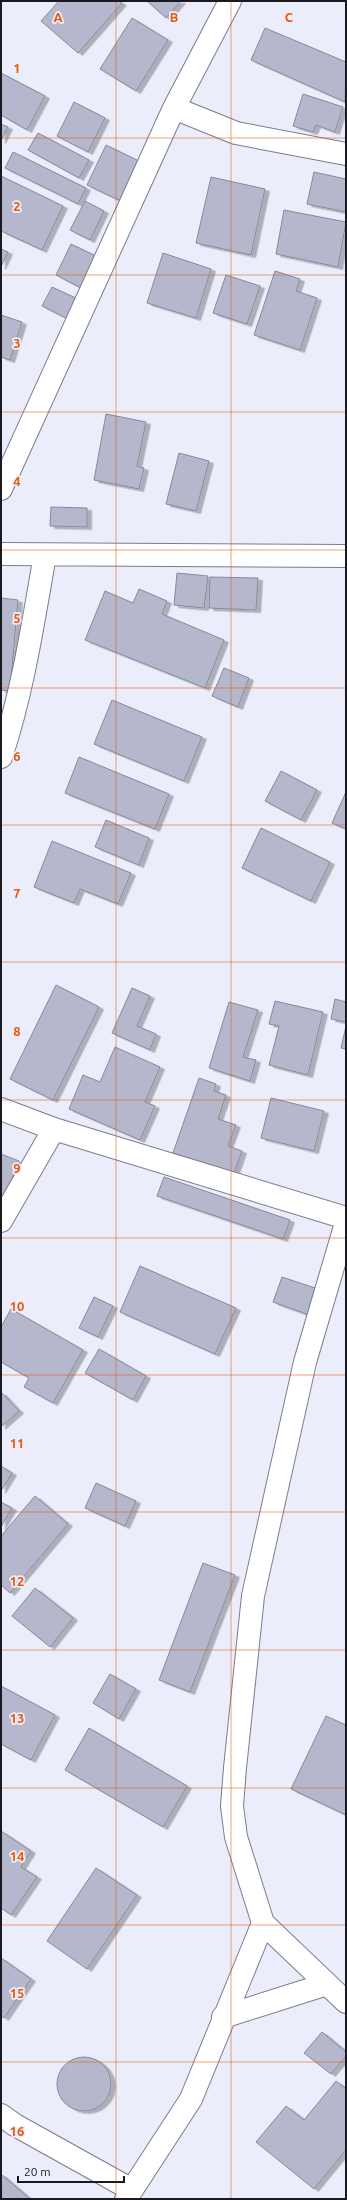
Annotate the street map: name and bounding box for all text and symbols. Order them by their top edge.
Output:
text: A [53,10,63,24]
text: B [170,10,179,24]
text: C [285,10,294,24]
text: 1 [13,61,21,75]
text: 2 [13,199,21,213]
text: 3 [13,336,21,350]
text: 4 [13,474,21,488]
text: 5 [13,611,21,625]
text: 6 [13,749,21,763]
text: 7 [13,886,21,900]
text: 8 [13,1024,21,1038]
text: 9 [13,1161,21,1175]
text: 10 [10,1299,24,1313]
text: 11 [10,1436,24,1450]
text: 12 [10,1574,24,1588]
text: 13 [10,1711,24,1725]
text: 14 [10,1849,24,1863]
text: 15 [10,1986,24,2000]
text: 16 [10,2124,24,2138]
scale bar [18,2158,124,2184]
text: 20 m [24,2165,51,2178]

